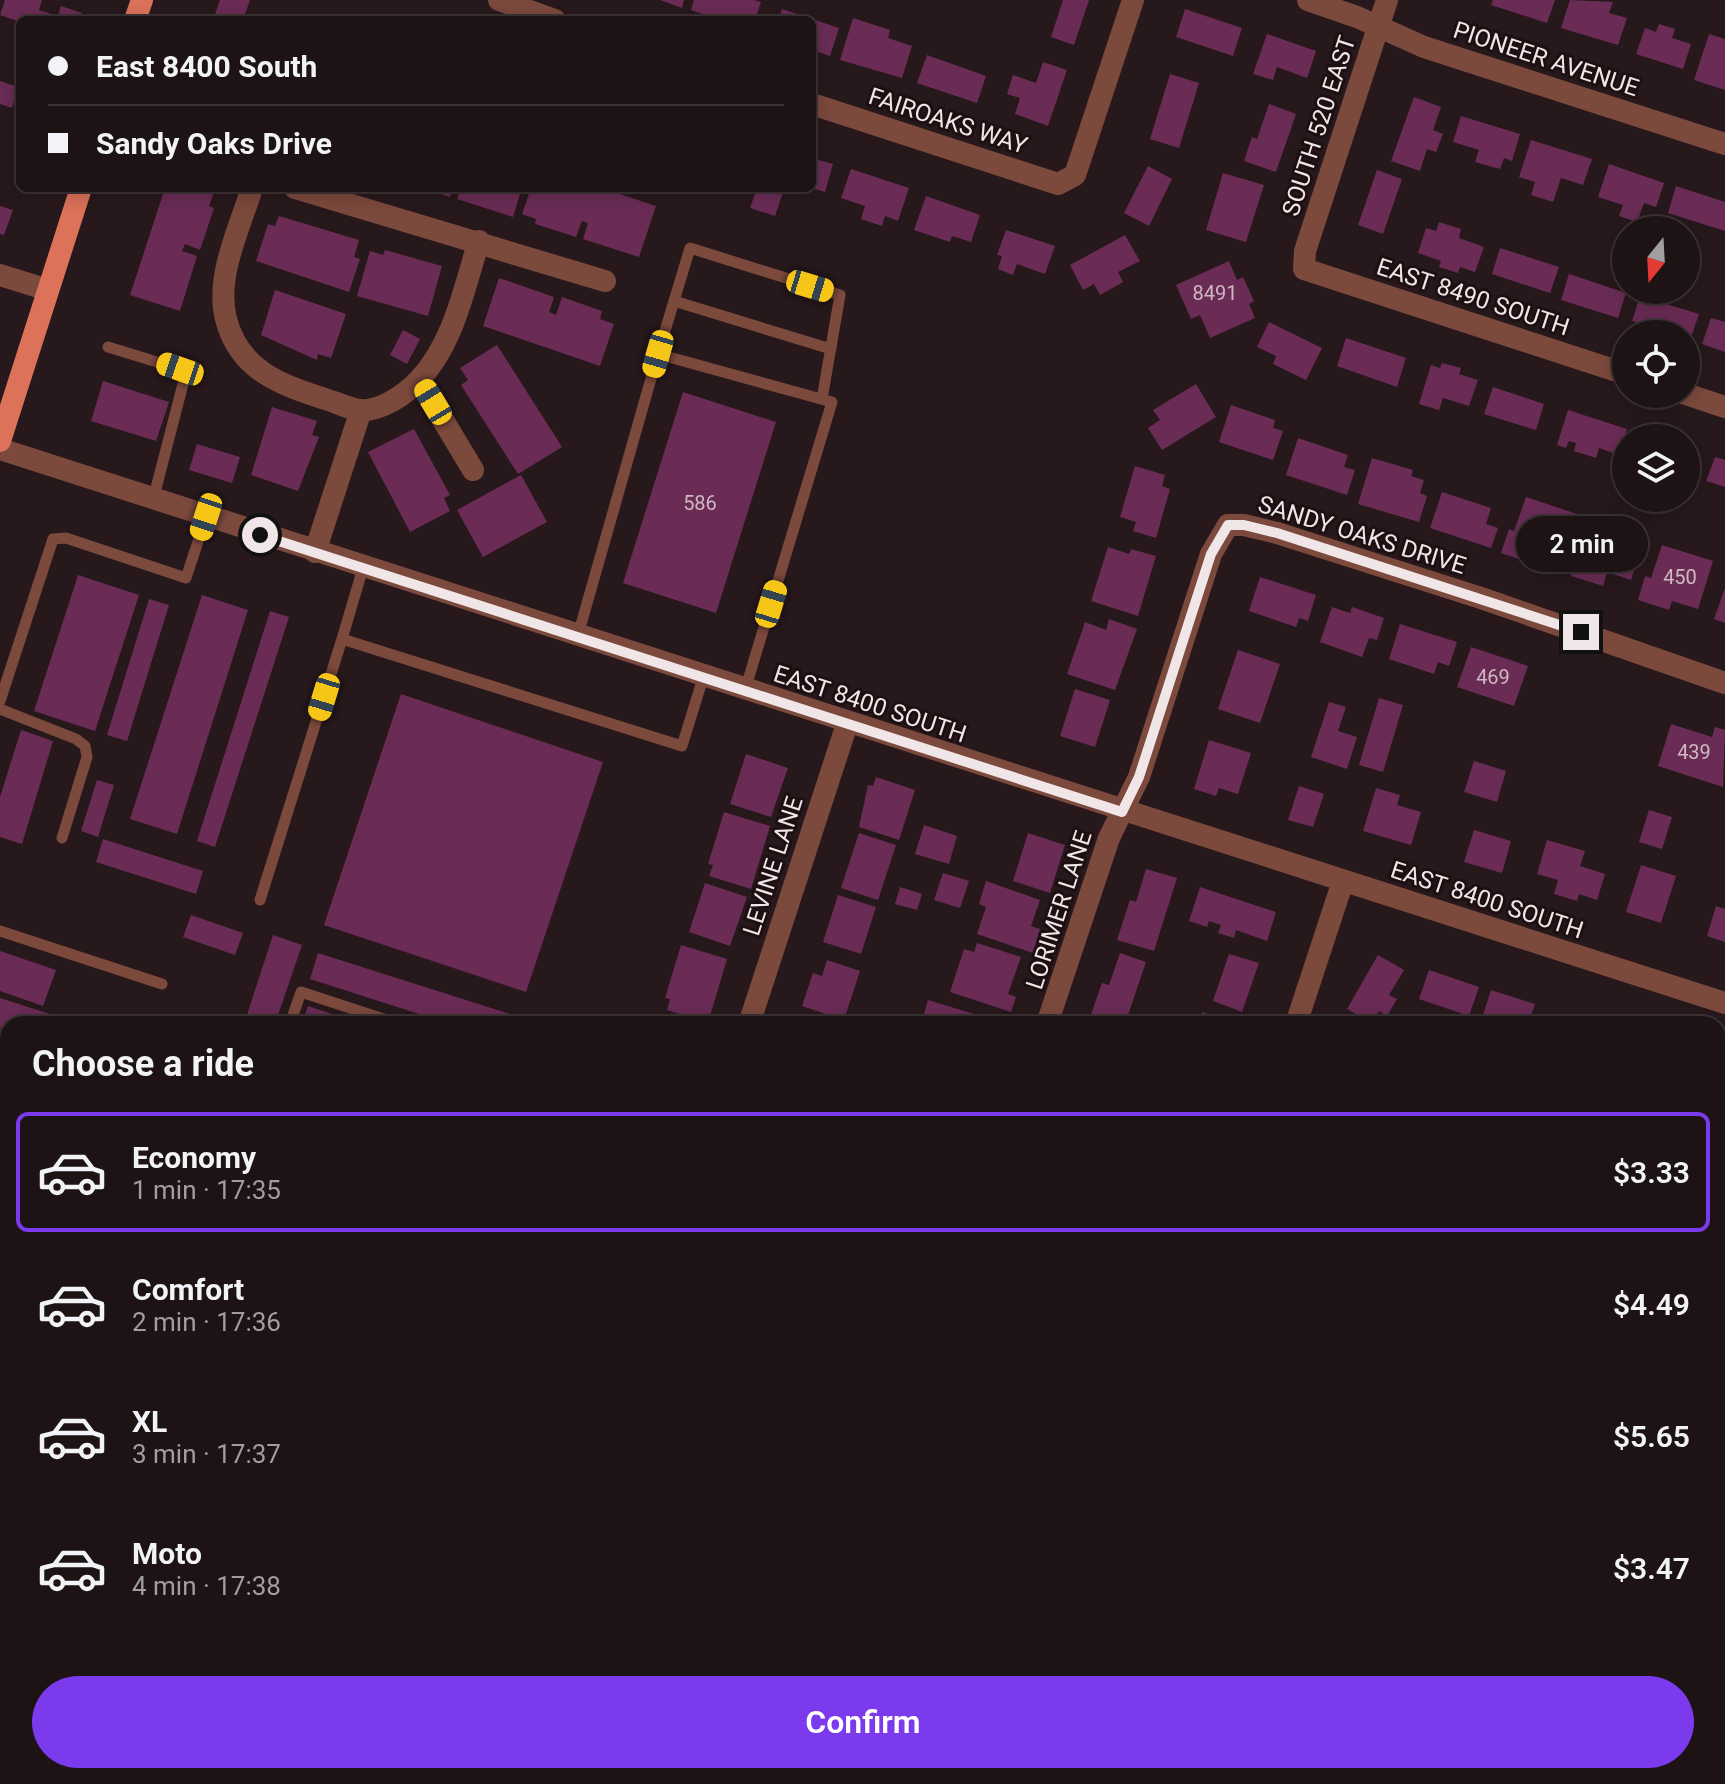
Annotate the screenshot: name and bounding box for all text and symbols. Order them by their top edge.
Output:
street label: PIONEER AVENUE [1450,16,1642,102]
street label: SOUTH 520 EAST [1277,32,1361,220]
text: East 8400 South [96,49,317,84]
street label: FAIROAKS WAY [865,82,1031,160]
text: Sandy Oaks Drive [96,126,332,161]
north arrow [1612,216,1700,304]
map controls [1612,216,1700,512]
street label: EAST 8490 SOUTH [1373,253,1573,341]
car [784,268,836,304]
house number: 8491 [1193,281,1237,305]
button: locate [1612,320,1700,408]
car [640,328,676,380]
car [153,350,207,388]
car [410,375,456,429]
button: layers [1612,424,1700,512]
car [187,490,225,544]
street label: SANDY OAKS DRIVE [1255,490,1469,580]
house number: 586 [683,491,717,515]
callout: 2 min [1515,516,1647,572]
route start [242,517,278,553]
text: 2 min [1549,529,1615,559]
house number: 450 [1663,565,1697,589]
car [753,578,789,630]
route end [1563,614,1599,650]
street label: EAST 8400 SOUTH [770,660,970,748]
house number: 469 [1476,665,1510,689]
car [306,671,342,723]
house number: 439 [1677,740,1711,764]
street label: LEVINE LANE [737,793,809,939]
street label: LORIMER LANE [1020,827,1098,993]
street label: EAST 8400 SOUTH [1387,856,1587,944]
text: Choose a ride [32,1043,254,1085]
icon: car [36,1136,108,1208]
text: Economy [132,1140,256,1175]
text: $3.33 [1613,1155,1690,1190]
text: 1 min · 17:35 [132,1175,281,1205]
icon: car [36,1268,108,1340]
text: Comfort [132,1272,244,1307]
text: $4.49 [1613,1287,1690,1322]
text: 2 min · 17:36 [132,1307,281,1337]
icon: car [36,1400,108,1472]
text: XL [132,1404,167,1439]
text: $5.65 [1613,1419,1690,1454]
text: 3 min · 17:37 [132,1439,281,1469]
icon: car [36,1532,108,1604]
text: Moto [132,1536,202,1571]
text: $3.47 [1613,1551,1690,1586]
text: 4 min · 17:38 [132,1571,281,1601]
button: Confirm [32,1676,1694,1768]

